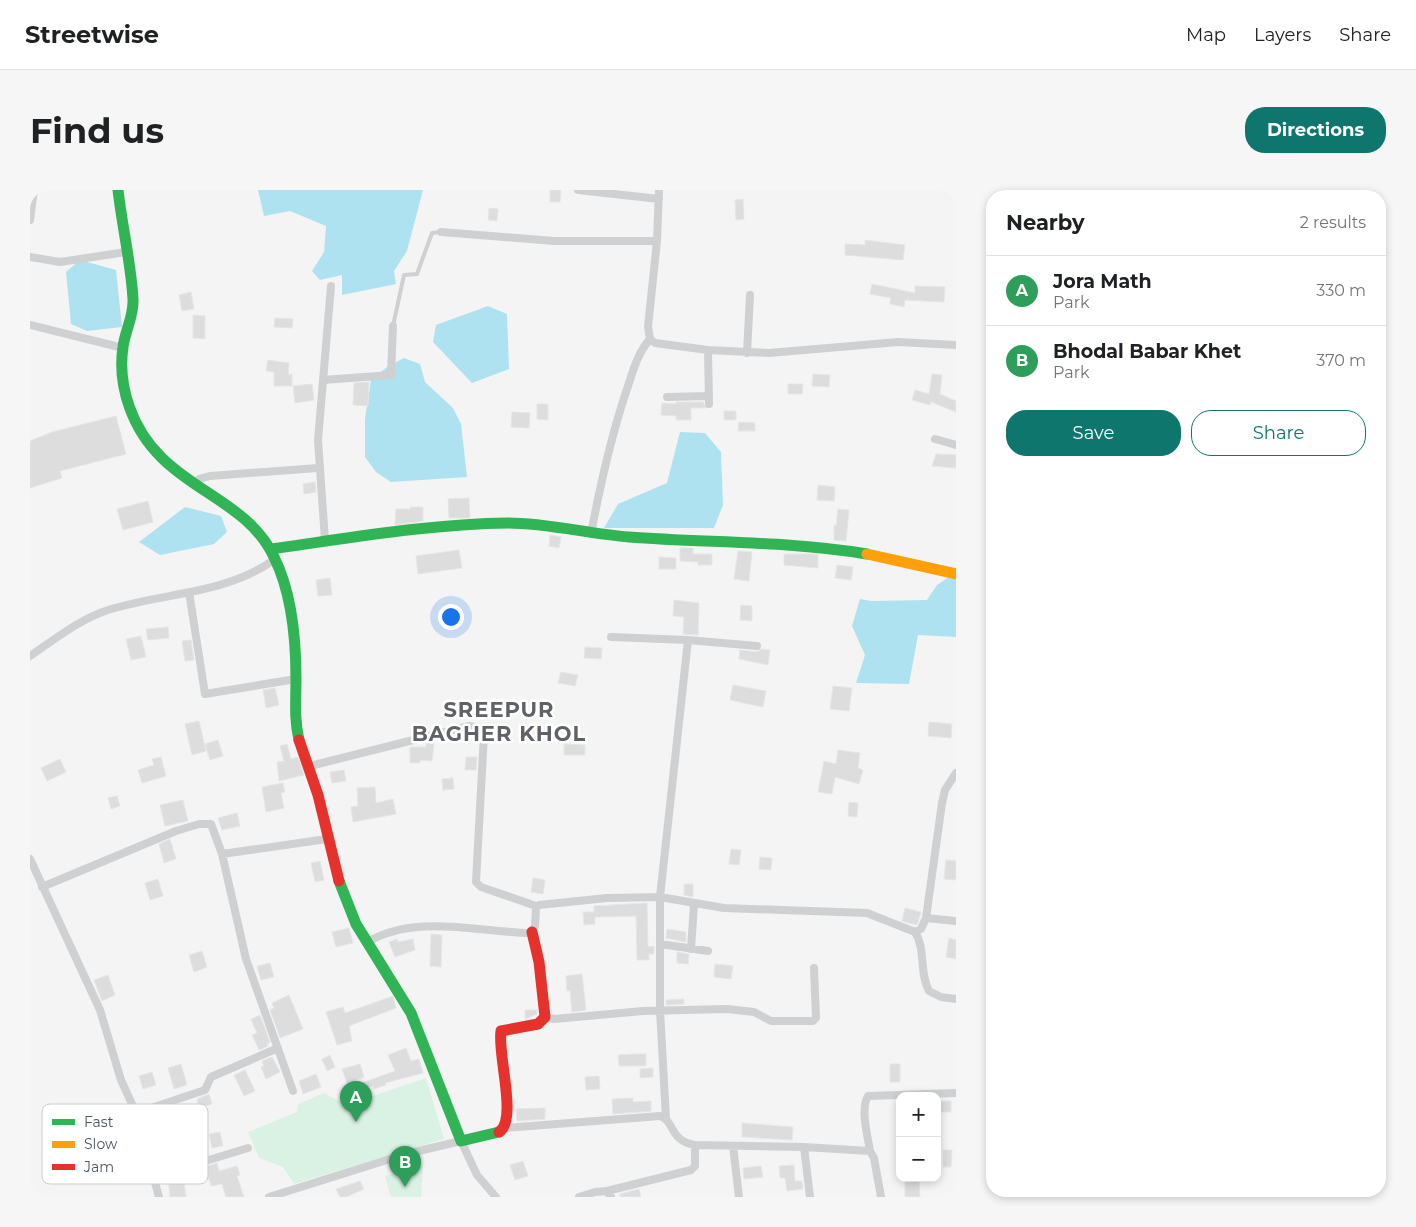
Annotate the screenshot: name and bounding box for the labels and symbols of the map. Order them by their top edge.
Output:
your location [438,604,464,630]
district label: SREEPUR BAGHER KHOL [412,697,586,746]
pin: A [340,1081,372,1122]
legend [42,1104,208,1184]
text: Fast [84,1113,114,1131]
text: Slow [84,1135,118,1153]
pin: B [389,1146,421,1187]
text: Jam [83,1158,114,1176]

